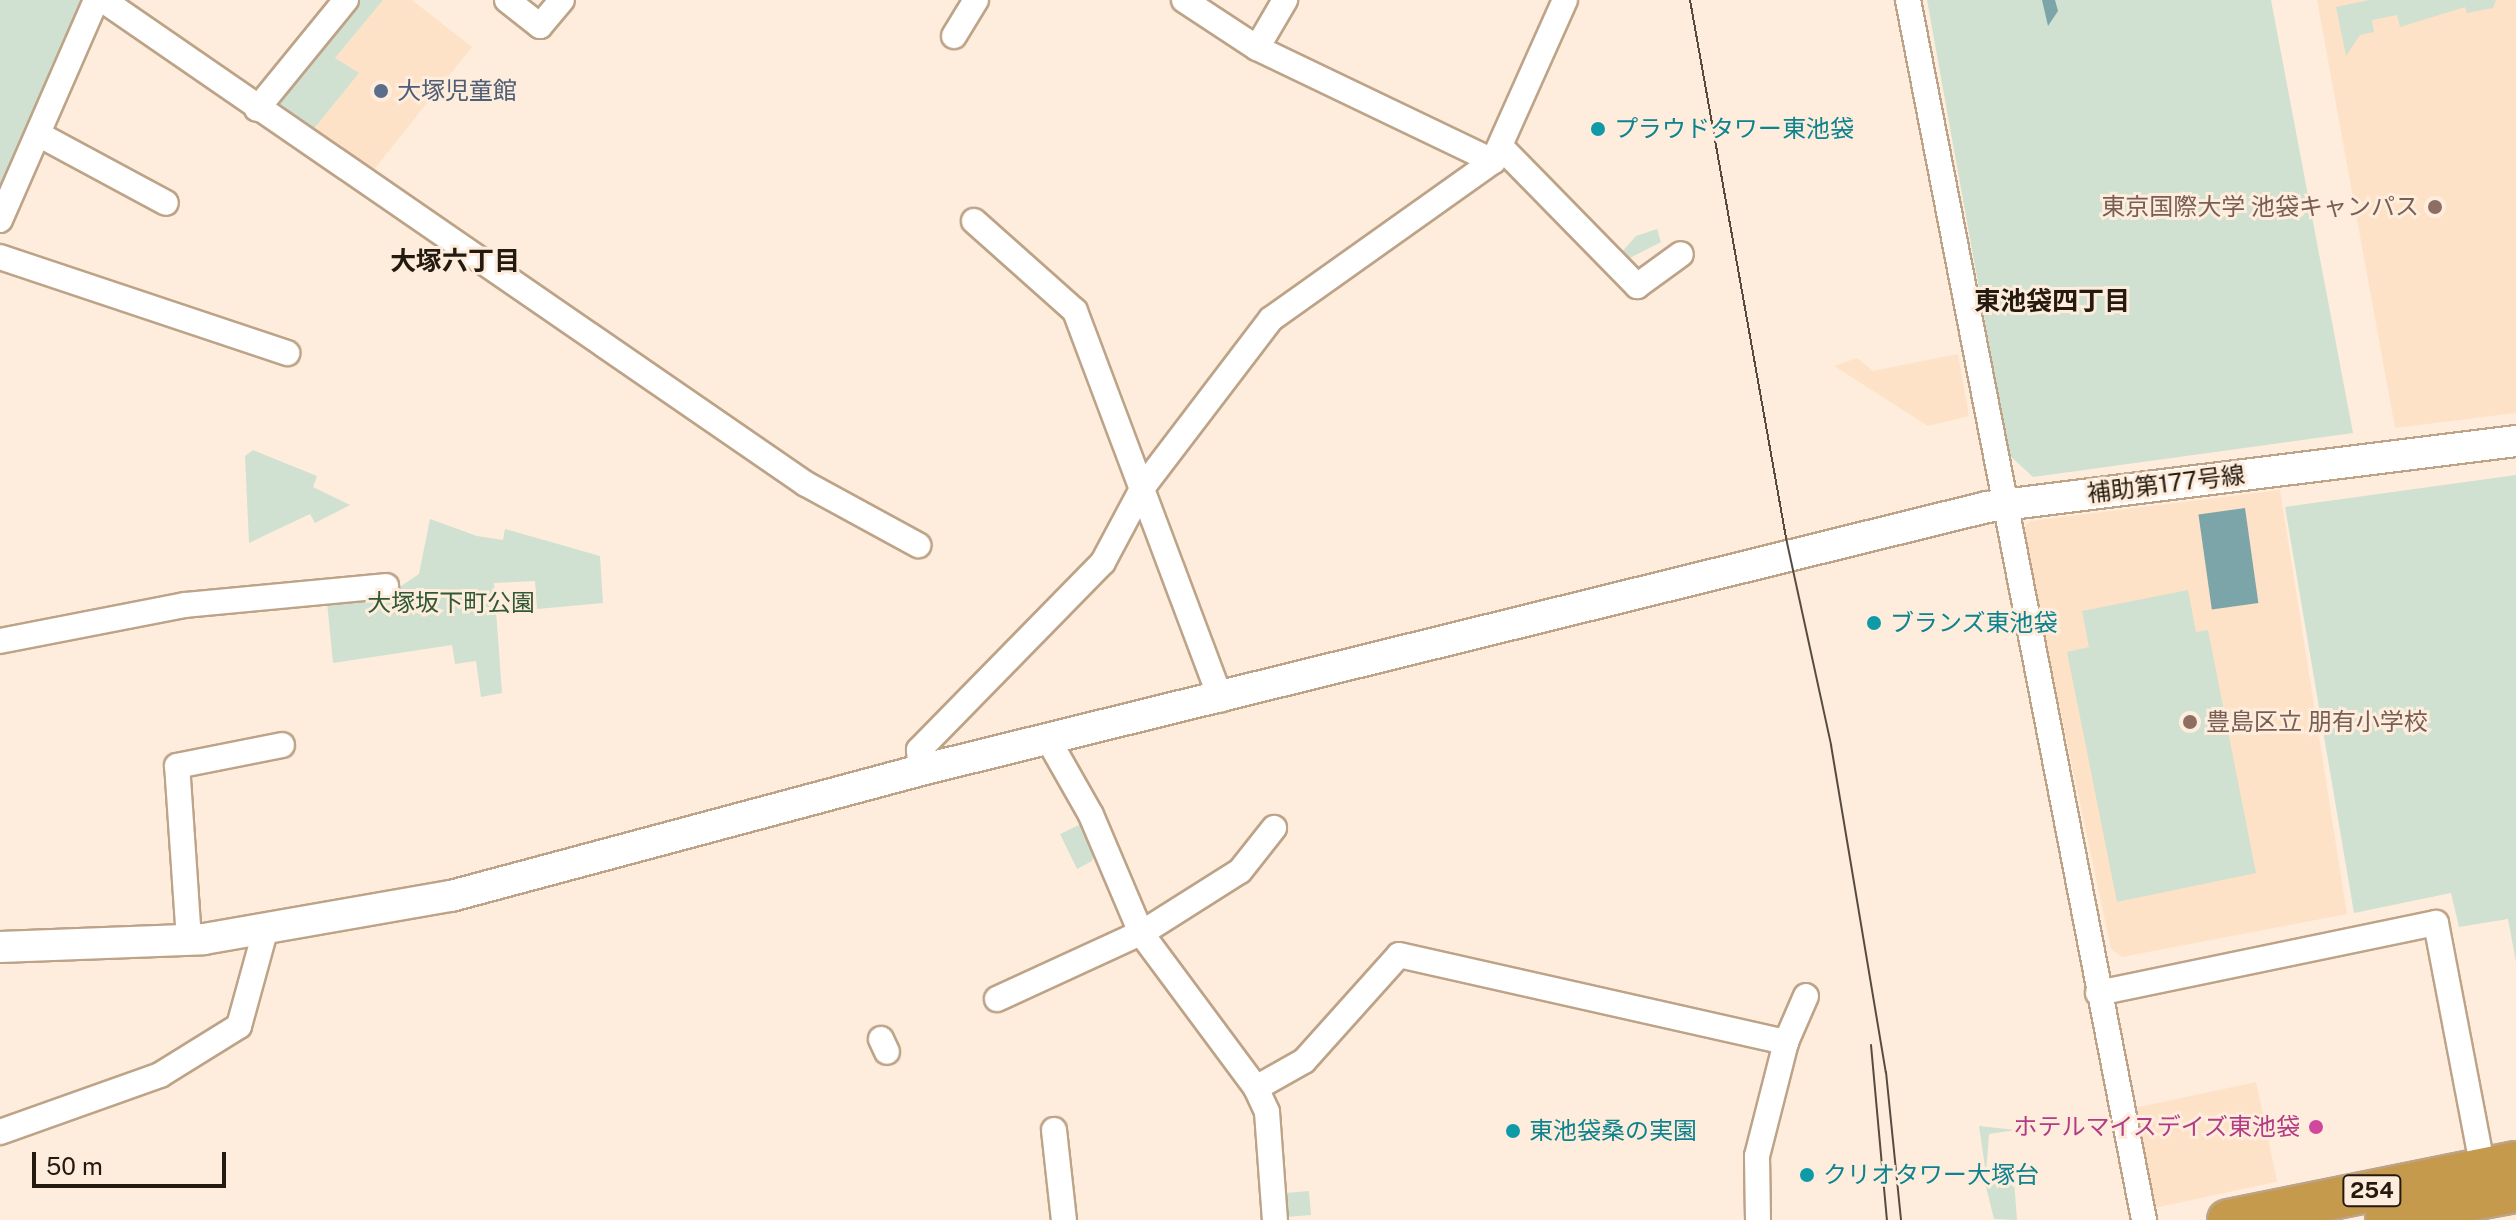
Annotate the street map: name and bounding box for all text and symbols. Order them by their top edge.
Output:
place label: 大塚児童館 [397,77,517,105]
marker: 大塚児童館 [372,82,390,100]
place label: プラウドタワー東池袋 [1614,115,1854,143]
marker: プラウドタワー東池袋 [1589,120,1607,138]
place label: 東京国際大学 池袋キャンパス [2101,193,2419,221]
marker: 東京国際大学 池袋キャンパス [2426,198,2444,216]
district label: 大塚六丁目 [390,245,520,277]
district label: 東池袋四丁目 [1974,285,2130,317]
street label: 補助第177号線 [2085,460,2247,508]
park label: 大塚坂下町公園 [367,589,535,617]
place label: ブランズ東池袋 [1890,609,2058,637]
marker: ブランズ東池袋 [1865,614,1883,632]
place label: 豊島区立 朋有小学校 [2206,708,2428,736]
marker: 豊島区立 朋有小学校 [2181,713,2199,731]
place label: ホテルマイスデイズ東池袋 [2012,1113,2300,1141]
place label: 東池袋桑の実園 [1529,1117,1697,1145]
marker: ホテルマイスデイズ東池袋 [2307,1118,2325,1136]
marker: 東池袋桑の実園 [1504,1122,1522,1140]
scale bar [36,1136,230,1186]
text: 50 m [46,1152,103,1180]
place label: クリオタワー大塚台 [1823,1161,2039,1189]
marker: クリオタワー大塚台 [1798,1166,1816,1184]
road number: 254 [2342,1173,2402,1209]

